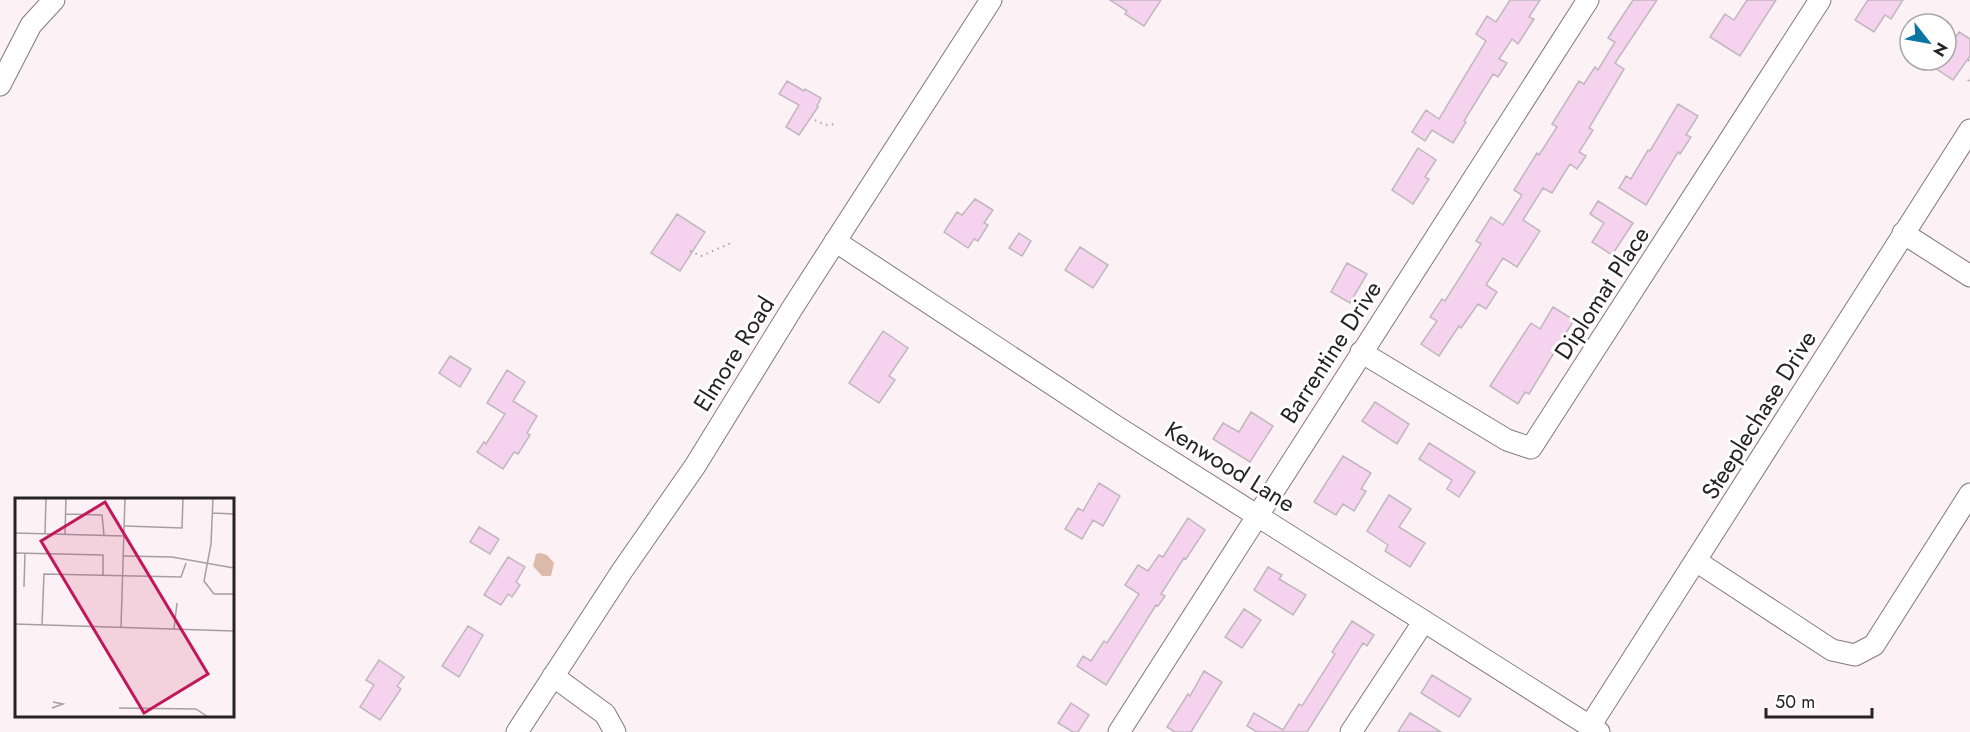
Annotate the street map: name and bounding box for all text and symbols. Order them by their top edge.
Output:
north arrow [1898,12,1958,72]
text: N [1927,38,1954,61]
street label: Diplomat Place [1545,219,1658,366]
street label: Barrentine Drive [1271,274,1390,430]
street label: Elmore Road [684,289,783,418]
street label: Steeplechase Drive [1692,323,1825,506]
street label: Kenwood Lane [1158,413,1302,521]
inset map [15,498,234,717]
scale bar [1766,681,1872,719]
text: 50 m [1775,689,1815,715]

